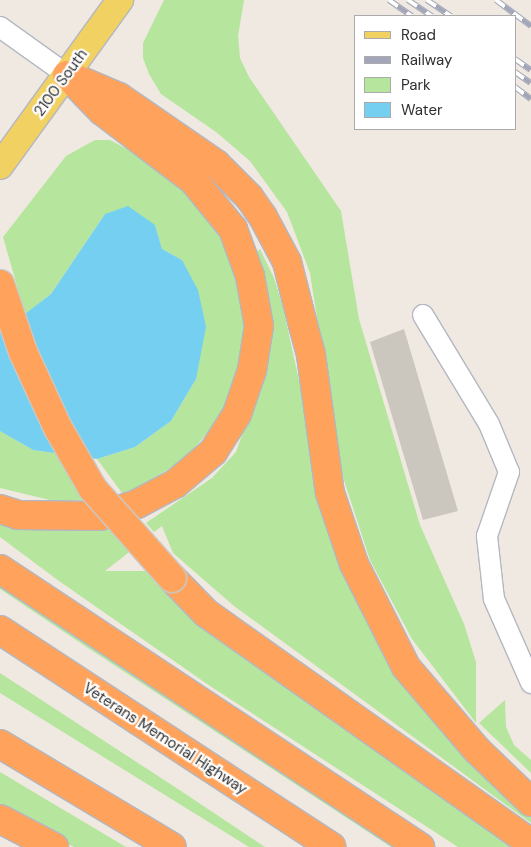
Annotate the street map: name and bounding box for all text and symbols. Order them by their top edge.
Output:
legend [354,15,516,130]
text: Road [401,25,436,45]
street label: 2100 South [31,46,91,120]
text: Railway [401,50,452,70]
text: Park [401,75,431,95]
text: Water [401,100,442,120]
street label: Veterans Memorial Highway [80,679,250,799]

